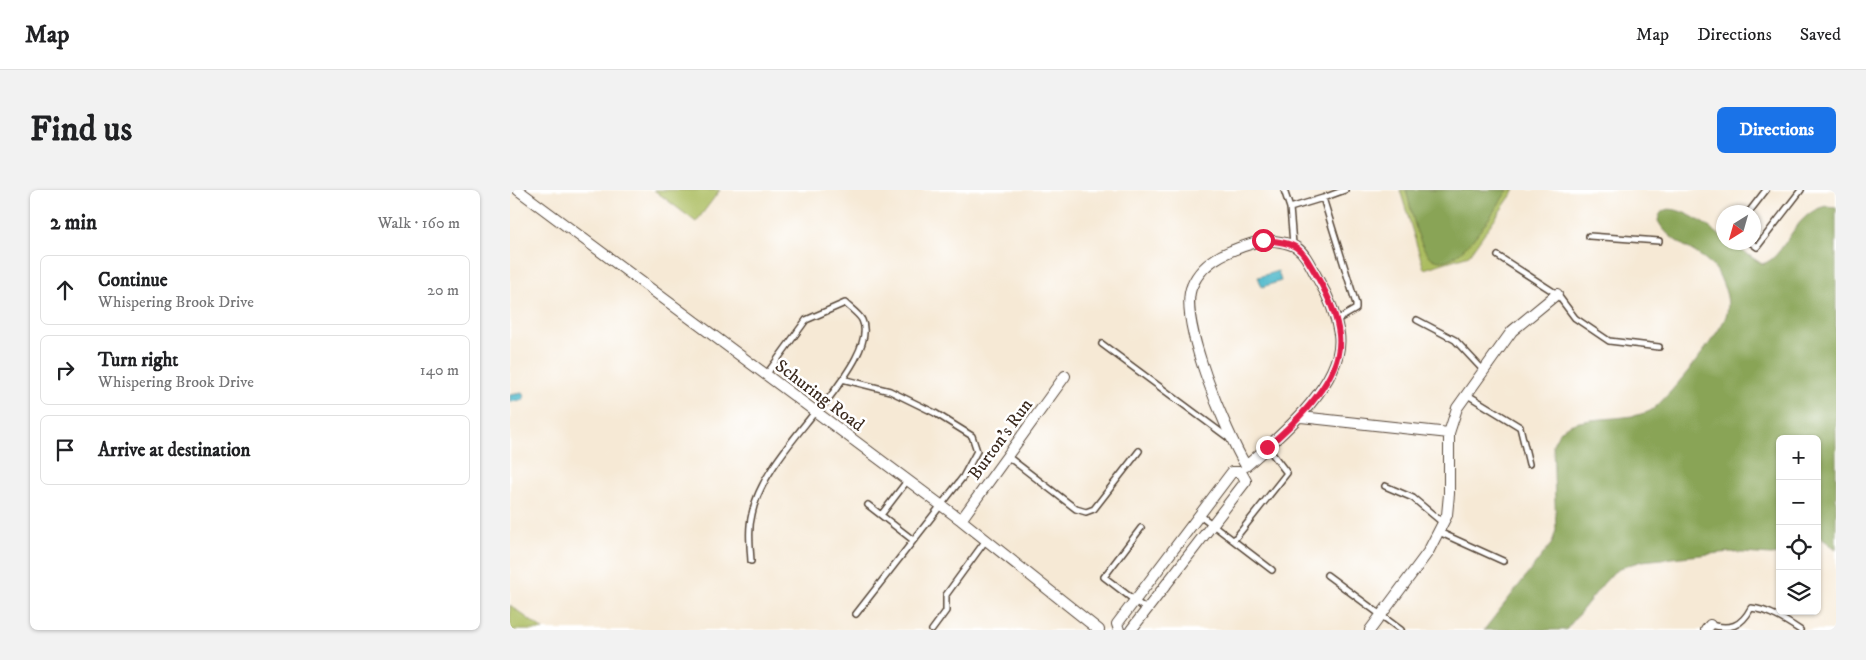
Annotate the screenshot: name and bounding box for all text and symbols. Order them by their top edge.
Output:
text: Map [25,20,69,50]
text: Map [1636,24,1669,46]
text: Directions [1697,24,1772,46]
text: Saved [1800,24,1841,46]
button: Directions [1717,107,1836,153]
text: Find us [30,108,132,152]
north arrow [1716,205,1761,250]
text: 2 min [50,210,97,236]
text: Walk · 160 m [378,213,460,233]
route start [1252,229,1275,252]
text: Continue [98,269,168,292]
icon: ahead [51,276,79,304]
text: 20 m [427,280,459,300]
text: Whispering Brook Drive [98,292,254,312]
text: Turn right [98,349,178,372]
street label: Schuring Road [771,355,868,436]
icon: right [51,356,79,384]
text: 140 m [420,360,459,380]
text: Whispering Brook Drive [98,372,254,392]
street label: Burton's Run [964,394,1038,484]
map controls [1776,435,1821,615]
button: + [1776,435,1821,480]
icon: arrive [51,436,79,464]
route end [1256,436,1279,459]
text: Arrive at destination [98,439,250,462]
button: − [1776,480,1821,525]
button: locate [1776,525,1821,570]
button: layers [1776,570,1821,615]

